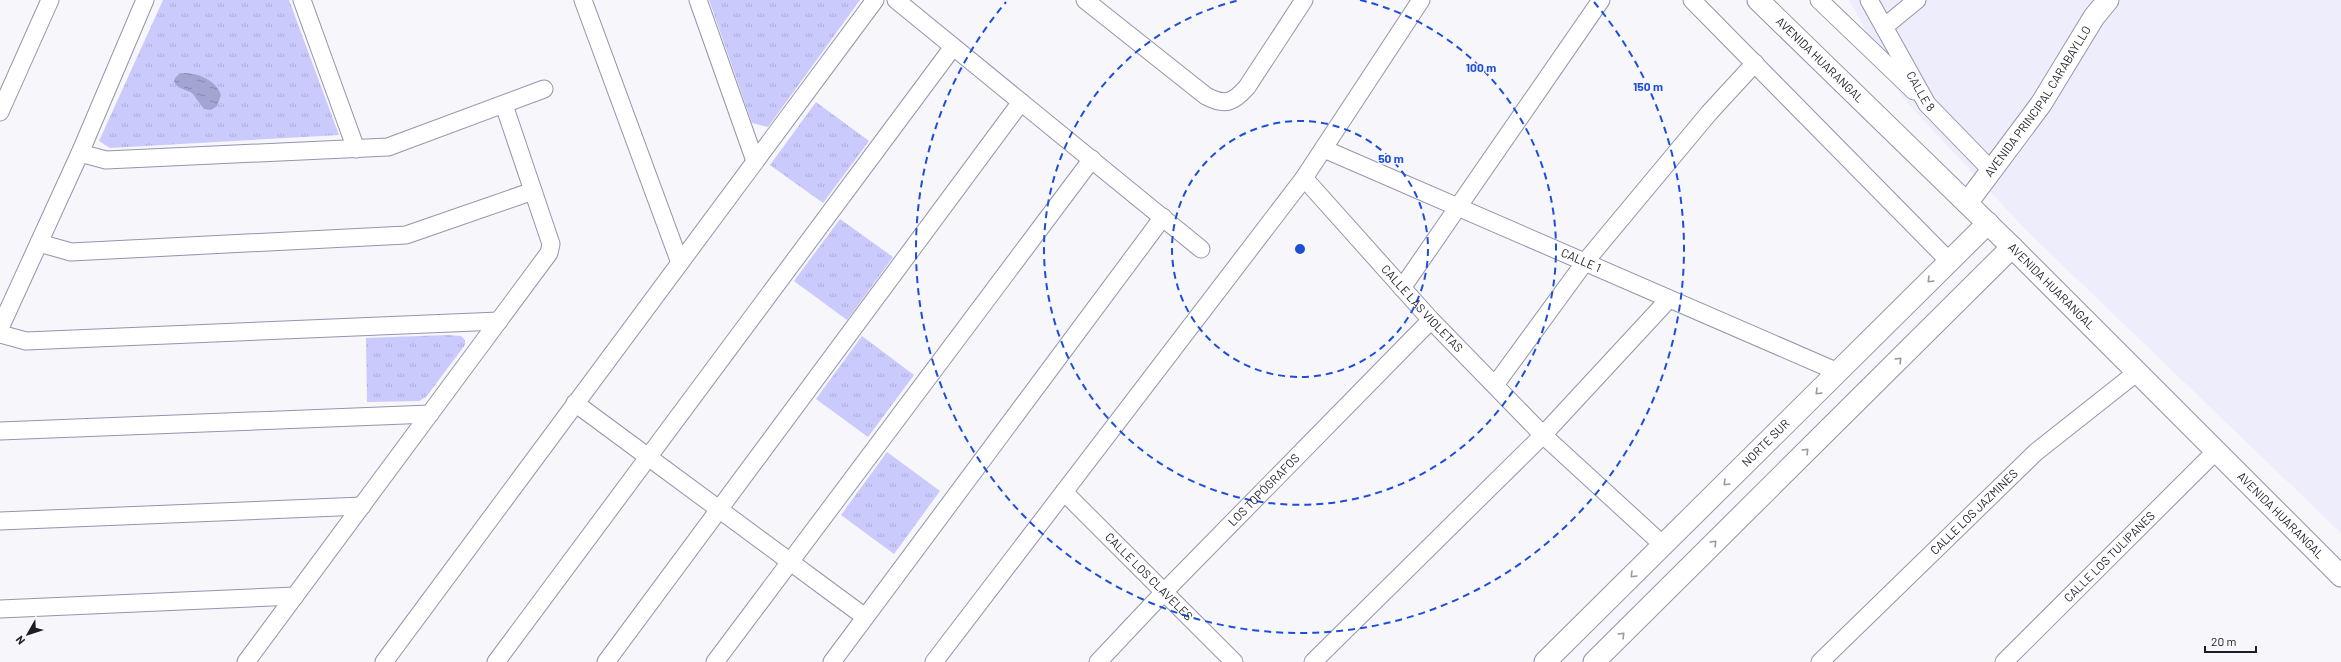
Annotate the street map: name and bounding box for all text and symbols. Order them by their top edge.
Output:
street label: AVENIDA HUARANGAL [1774,14,1867,105]
street label: AVENIDA PRINCIPAL CARABAYLLO [1981,23,2093,179]
text: 100 m [1466,60,1496,74]
street label: CALLE 8 [1904,69,1938,114]
text: 150 m [1633,79,1663,93]
text: 50 m [1378,151,1404,165]
street label: AVENIDA HUARANGAL [2006,240,2098,332]
centre of rings [1293,242,1307,256]
street label: CALLE 1 [1559,245,1603,274]
street label: CALLE LAS VIOLETAS [1379,262,1466,354]
one-way arrow [1927,275,1935,283]
one-way arrow [1894,357,1902,365]
one-way arrow [1815,387,1823,394]
street label: NORTE SUR [1738,416,1792,469]
one-way arrow [1801,449,1809,456]
street label: LOS TOPÓGRAFOS [1225,450,1302,528]
street label: CALLE LOS JAZMINES [1927,466,2020,557]
street label: AVENIDA HUARANGAL [2235,469,2327,561]
one-way arrow [1723,478,1731,486]
street label: CALLE LOS TULIPANES [2061,508,2157,604]
street label: CALLE LOS CLAVELES [1103,529,1196,623]
one-way arrow [1709,540,1717,548]
one-way arrow [1630,570,1638,577]
north arrow [8,614,48,654]
scale bar [2205,628,2256,654]
one-way arrow [1617,632,1625,639]
text: N [12,634,27,648]
text: 20 m [2211,634,2237,648]

